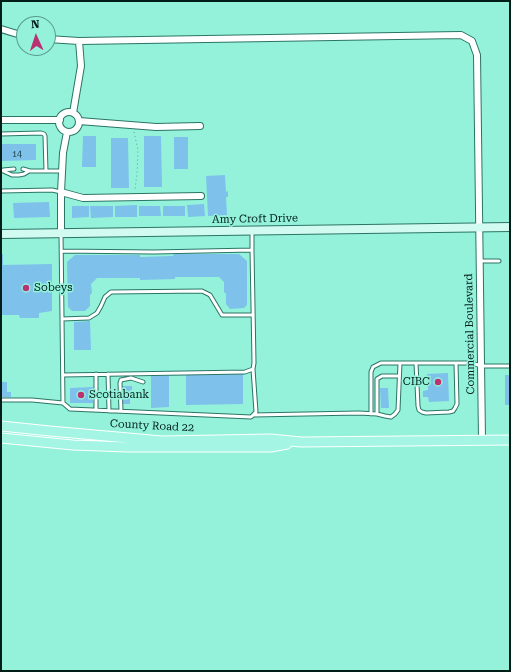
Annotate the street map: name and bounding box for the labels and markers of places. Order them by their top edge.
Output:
place label: Sobeys [34,281,72,295]
marker: Sobeys [21,283,31,293]
place label: CIBC [403,375,430,389]
marker: CIBC [433,377,443,387]
place label: Scotiabank [89,388,149,402]
marker: Scotiabank [76,390,86,400]

